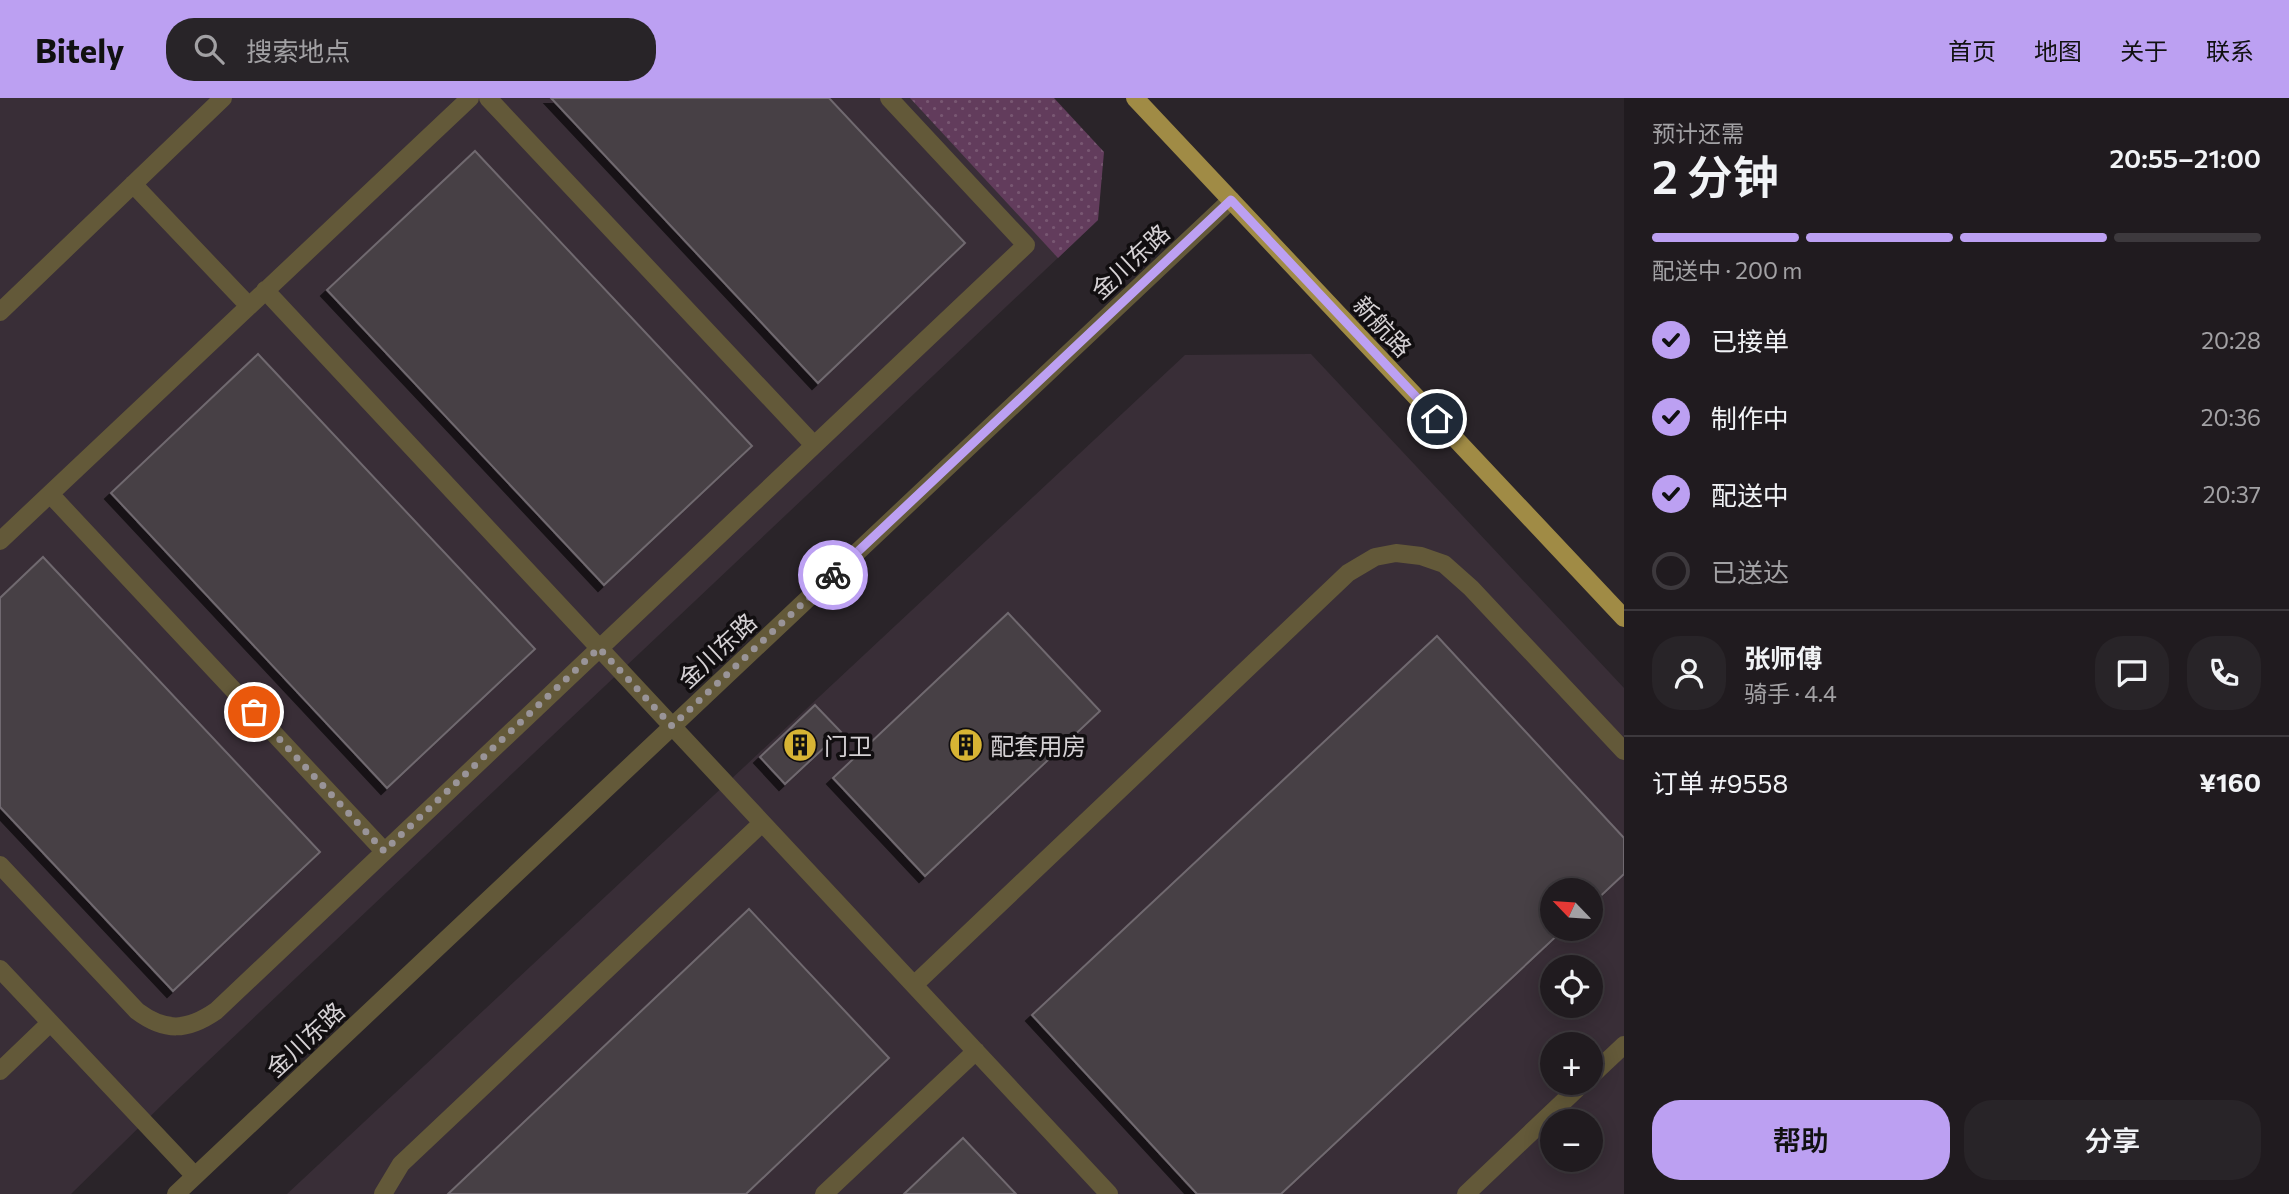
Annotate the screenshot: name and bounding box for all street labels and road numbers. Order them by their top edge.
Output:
street label: 金川东路 [1085,218,1175,304]
street label: 新航路 [1348,290,1418,362]
street label: 金川东路 [672,607,762,693]
street label: 金川东路 [260,996,350,1082]

